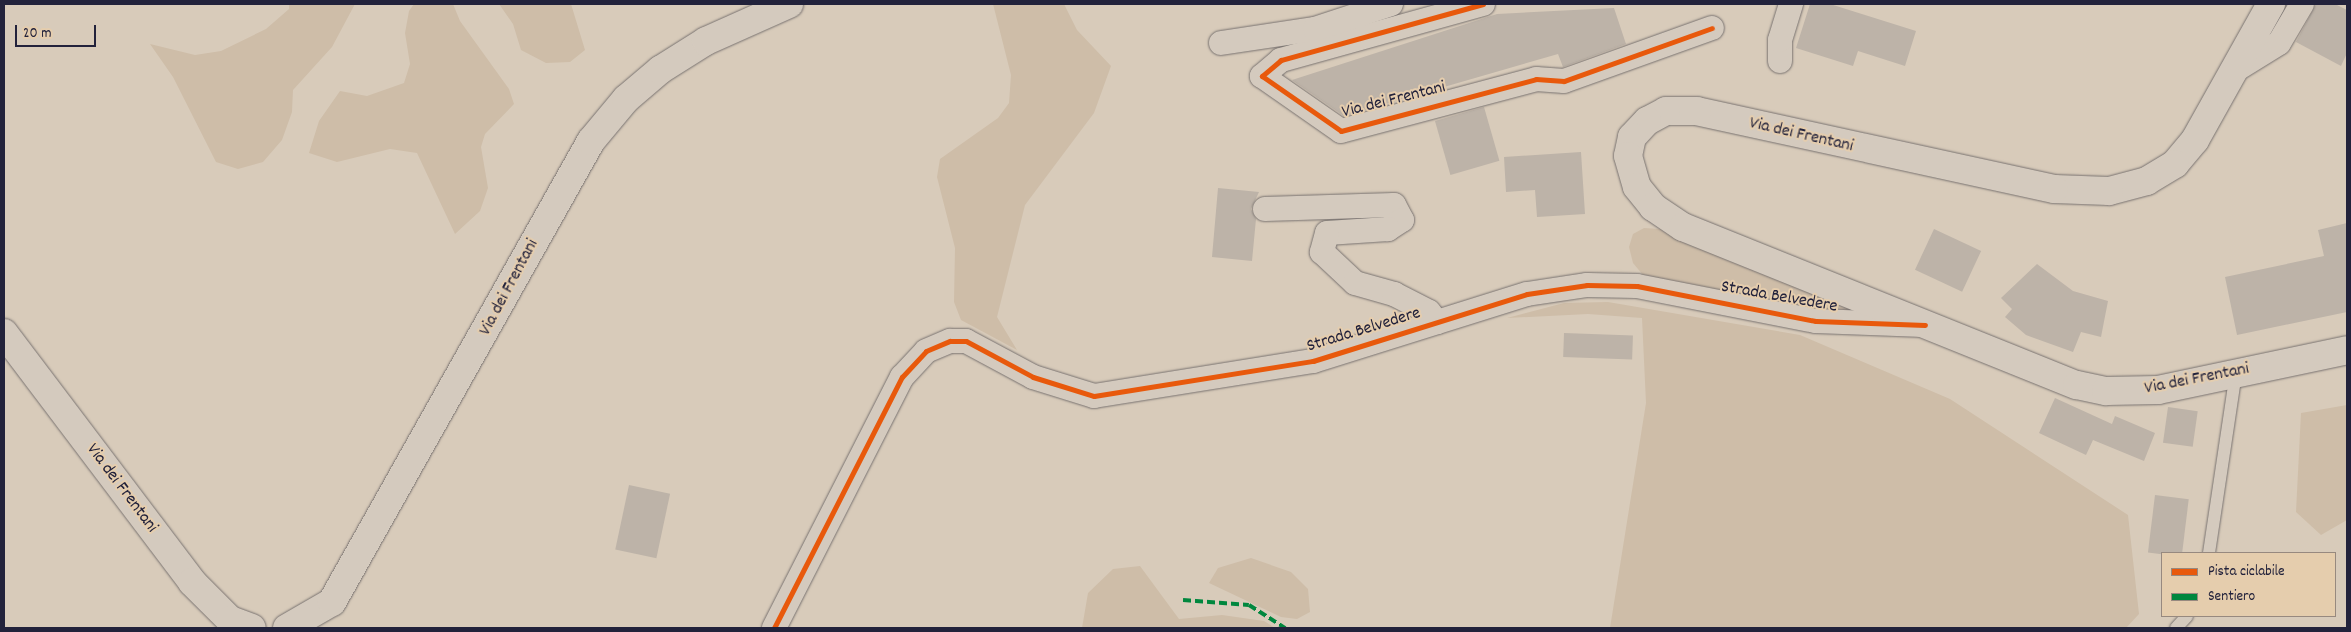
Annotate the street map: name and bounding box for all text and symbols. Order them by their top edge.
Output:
scale bar [18,15,99,47]
text: 20 m [23,23,51,45]
street label: Via dei Frentani [1340,78,1448,124]
street label: Via dei Frentani [1747,114,1855,158]
street label: Via dei Frentani [476,236,544,340]
street label: Strada Belvedere [1719,277,1839,319]
street label: Strada Belvedere [1305,303,1423,359]
street label: Via dei Frentani [2143,359,2251,401]
street label: Via dei Frentani [80,440,162,538]
legend [2161,552,2336,617]
text: Pista ciclabile [2208,561,2285,583]
text: Sentiero [2208,586,2255,608]

